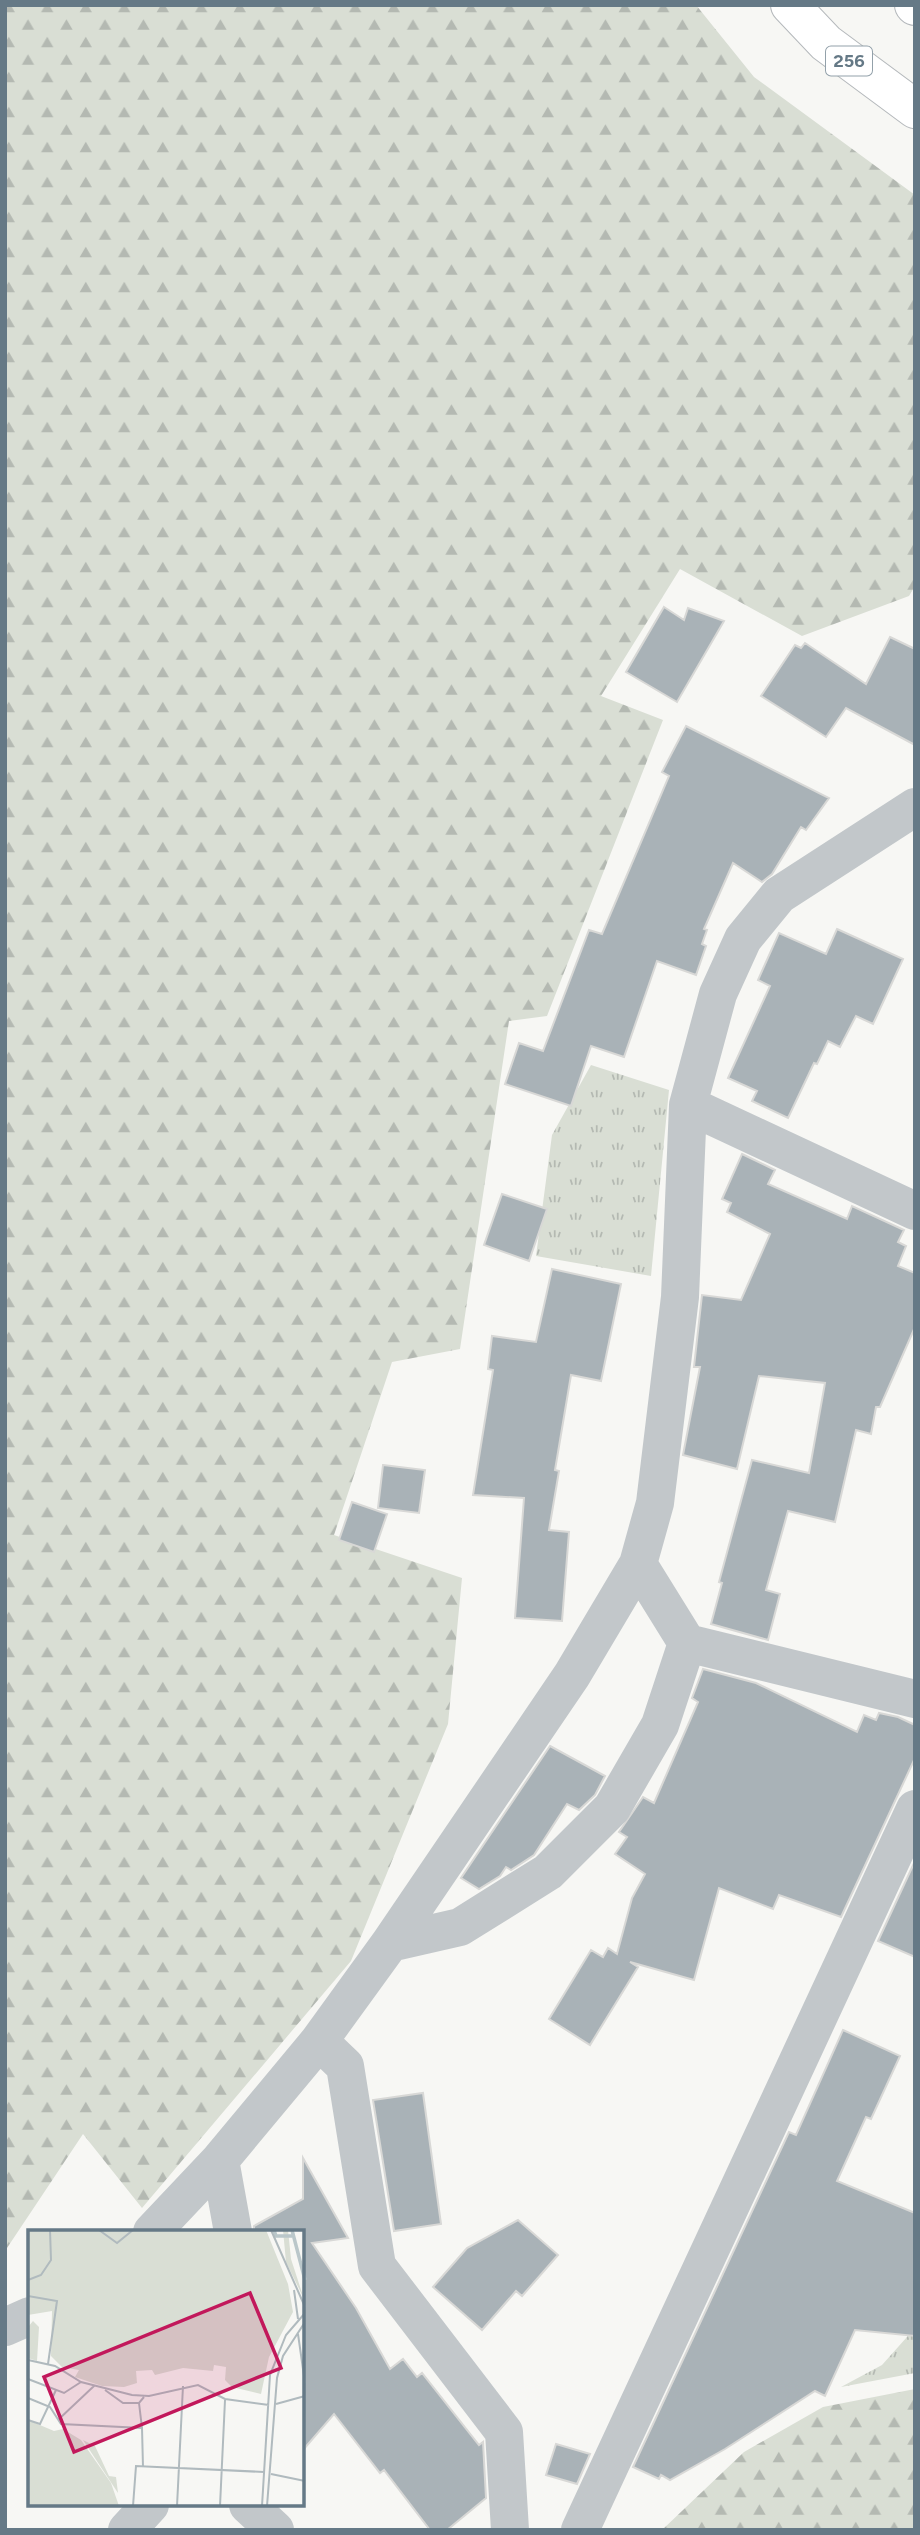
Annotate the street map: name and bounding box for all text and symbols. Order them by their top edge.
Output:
road number: 256 [826,46,872,76]
inset map [28,2230,304,2507]

